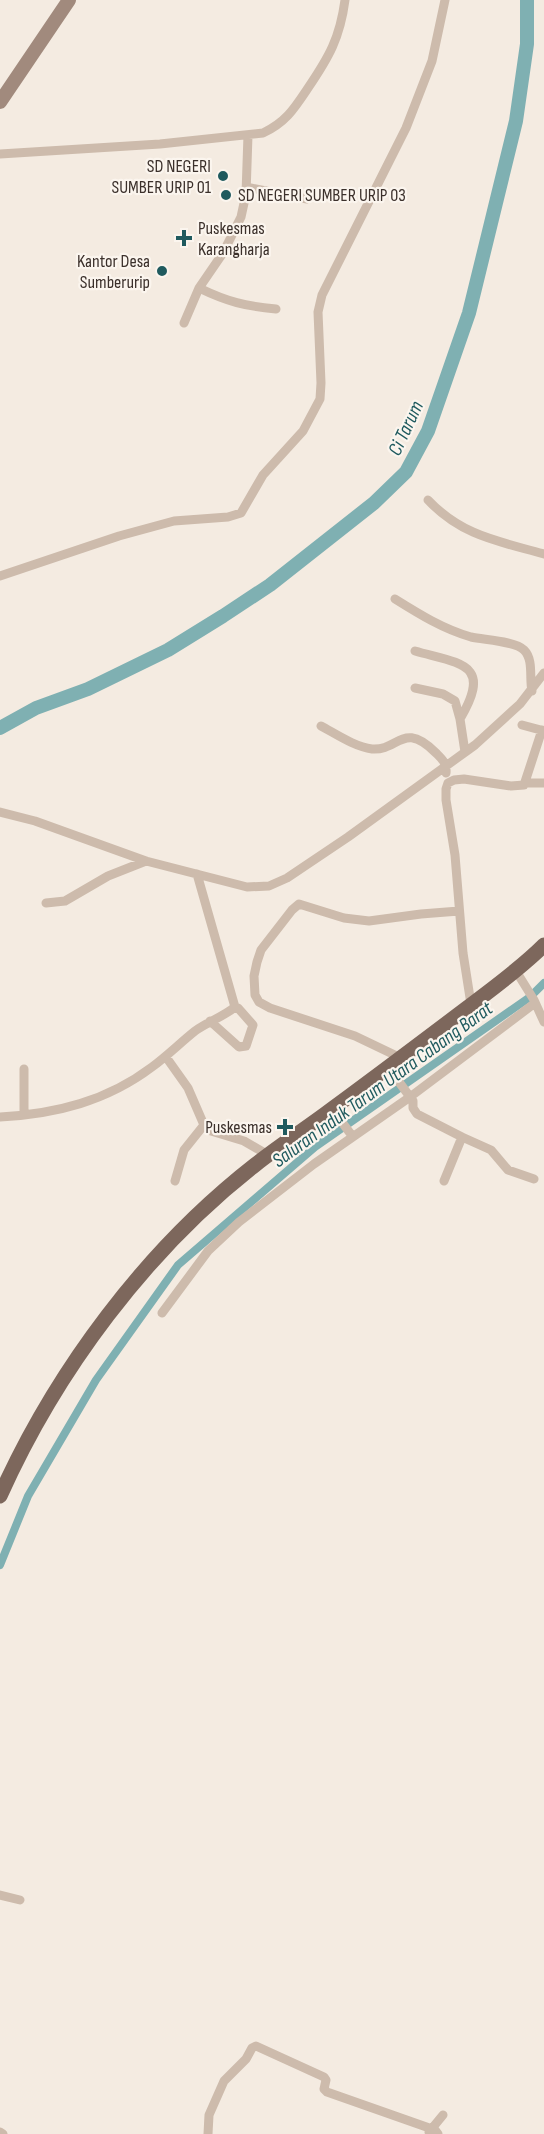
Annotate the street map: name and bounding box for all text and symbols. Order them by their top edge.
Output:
place label: SD NEGERI SUMBER URIP 01 [111,156,212,198]
marker: SD NEGERI SUMBER URIP 01 [216,169,230,183]
place label: SD NEGERI SUMBER URIP 03 [238,185,406,206]
marker: SD NEGERI SUMBER URIP 03 [219,188,233,202]
place label: Puskesmas Karangharja [198,218,270,260]
marker: Puskesmas Karangharja [175,229,193,247]
place label: Kantor Desa Sumberurip [77,251,150,293]
marker: Kantor Desa Sumberurip [155,264,169,278]
water label: Ci Tarum [383,397,429,460]
water label: Saluran Induk Tarum Utara Cabang Barat [268,996,498,1173]
place label: Puskesmas [205,1117,272,1138]
marker: Puskesmas [276,1118,294,1136]

